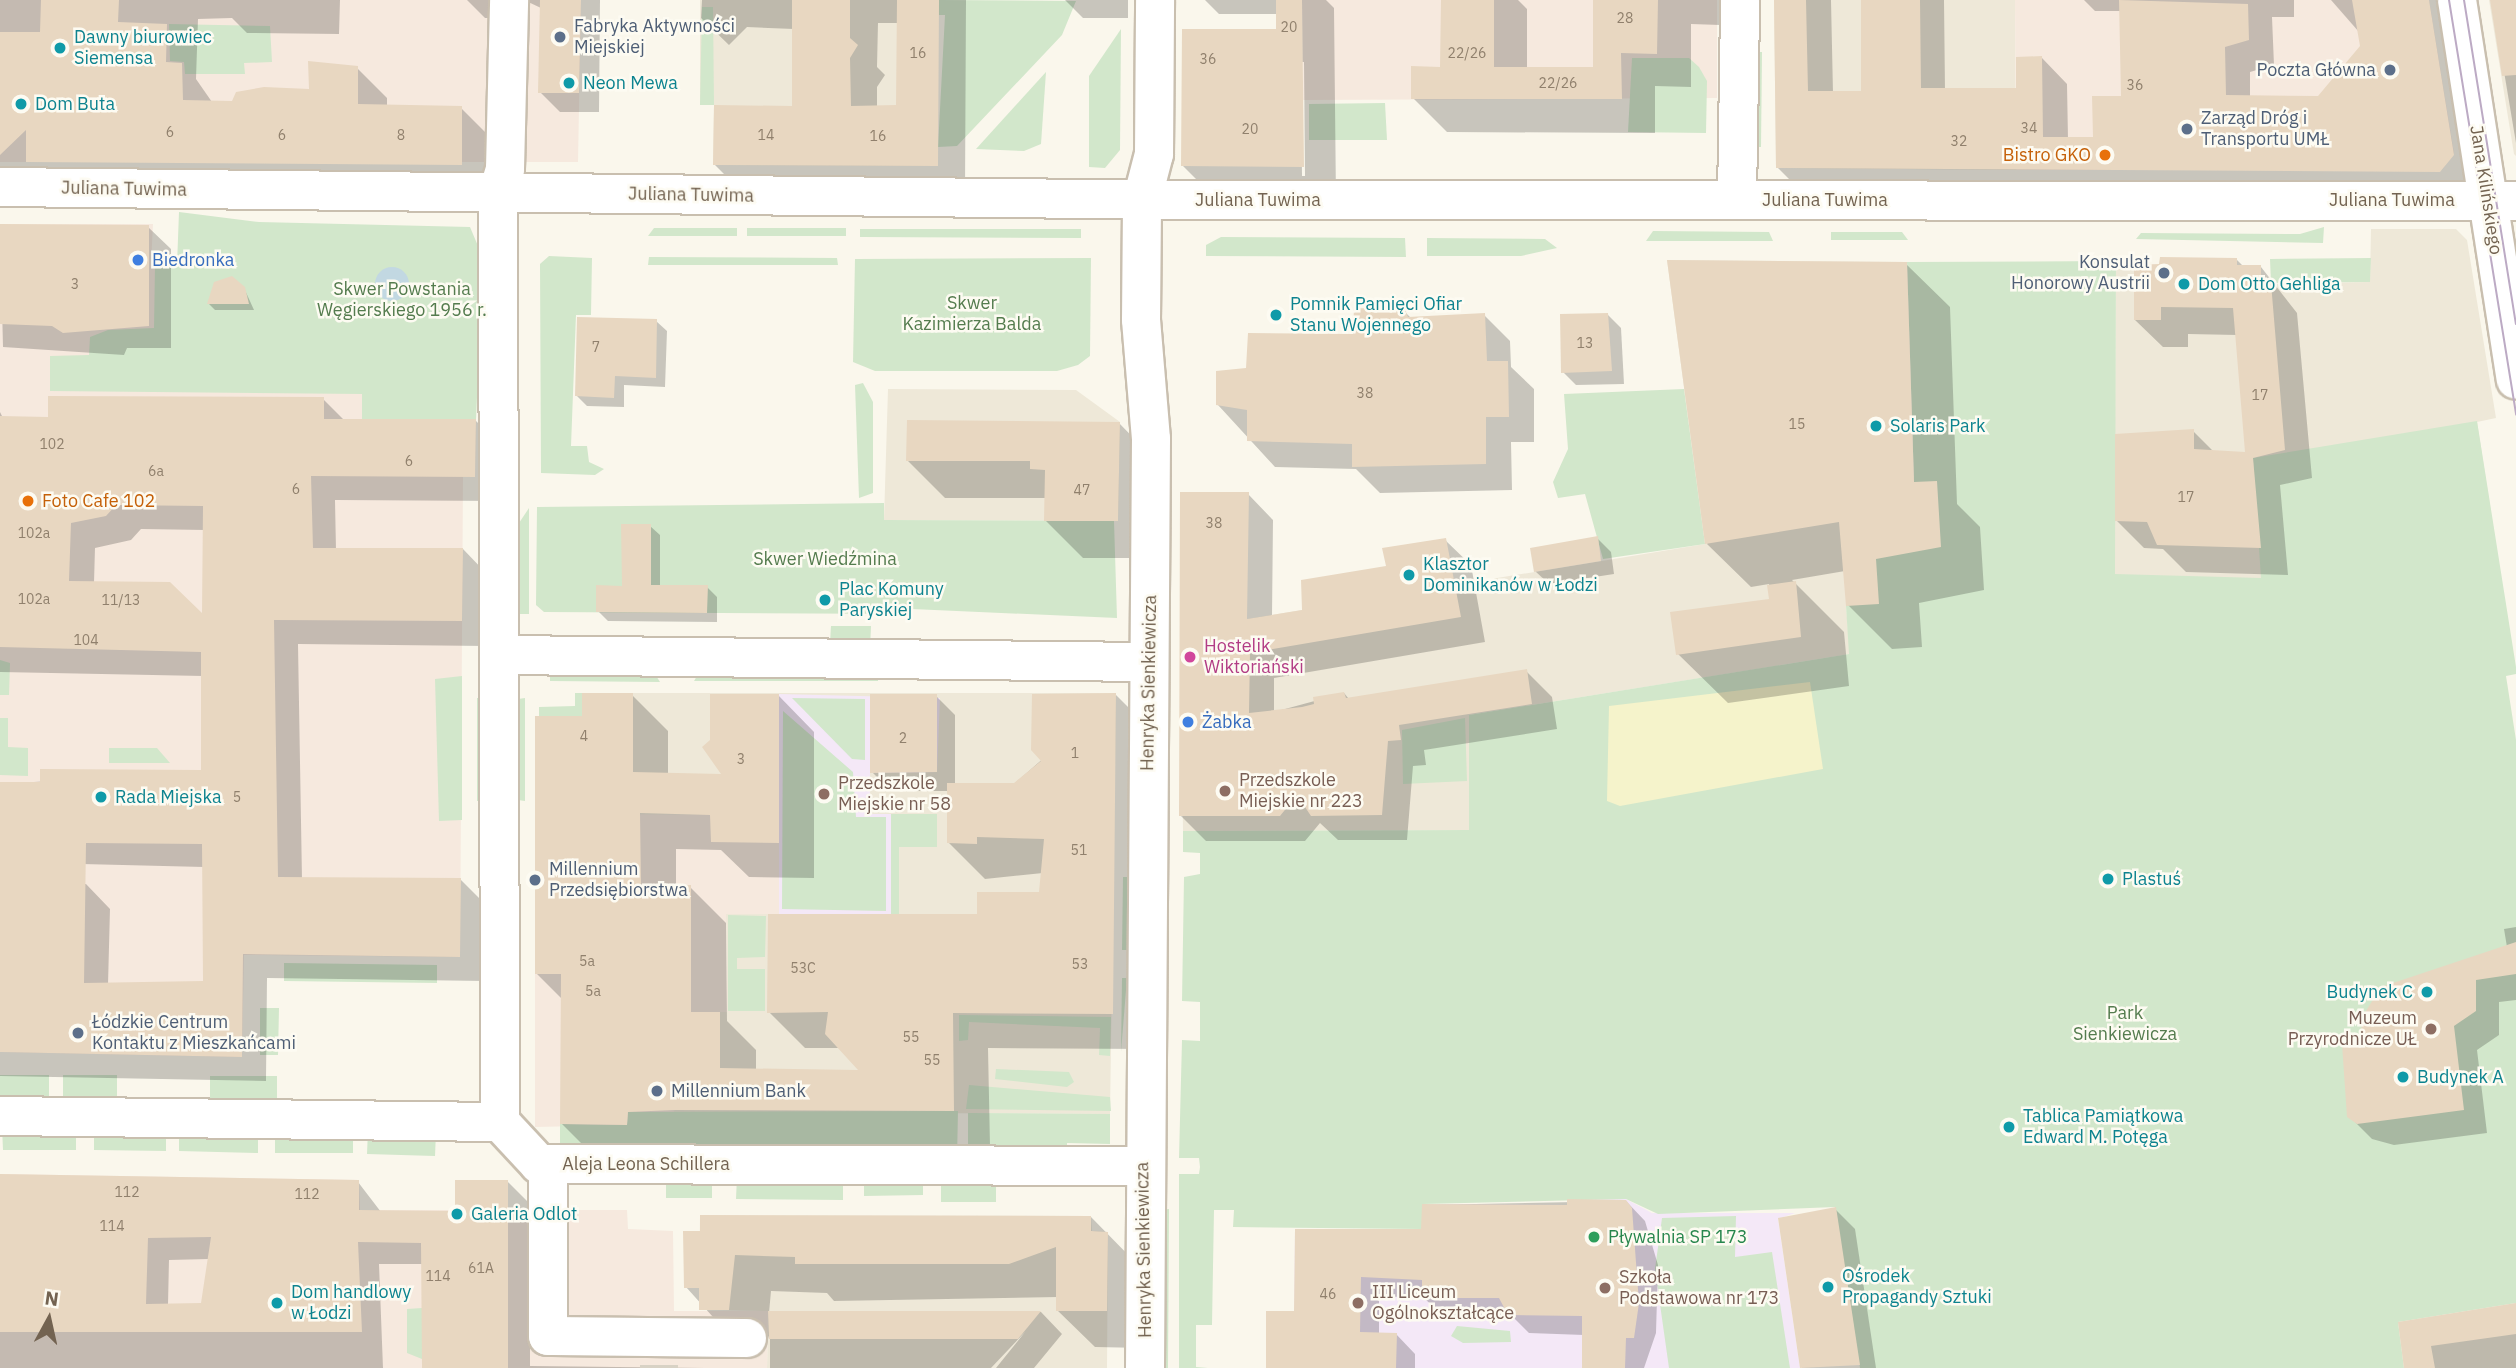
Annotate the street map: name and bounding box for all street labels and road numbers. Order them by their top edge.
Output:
street label: Jana Kilińskiego [2465,124,2507,256]
street label: Juliana Tuwima [61,177,187,201]
street label: Juliana Tuwima [628,183,754,207]
street label: Juliana Tuwima [1195,189,1321,211]
street label: Juliana Tuwima [1762,189,1888,211]
street label: Juliana Tuwima [2329,189,2455,211]
street label: Henryka Sienkiewicza [1137,595,1161,771]
street label: Aleja Leona Schillera [562,1153,730,1175]
street label: Henryka Sienkiewicza [1132,1162,1156,1338]

